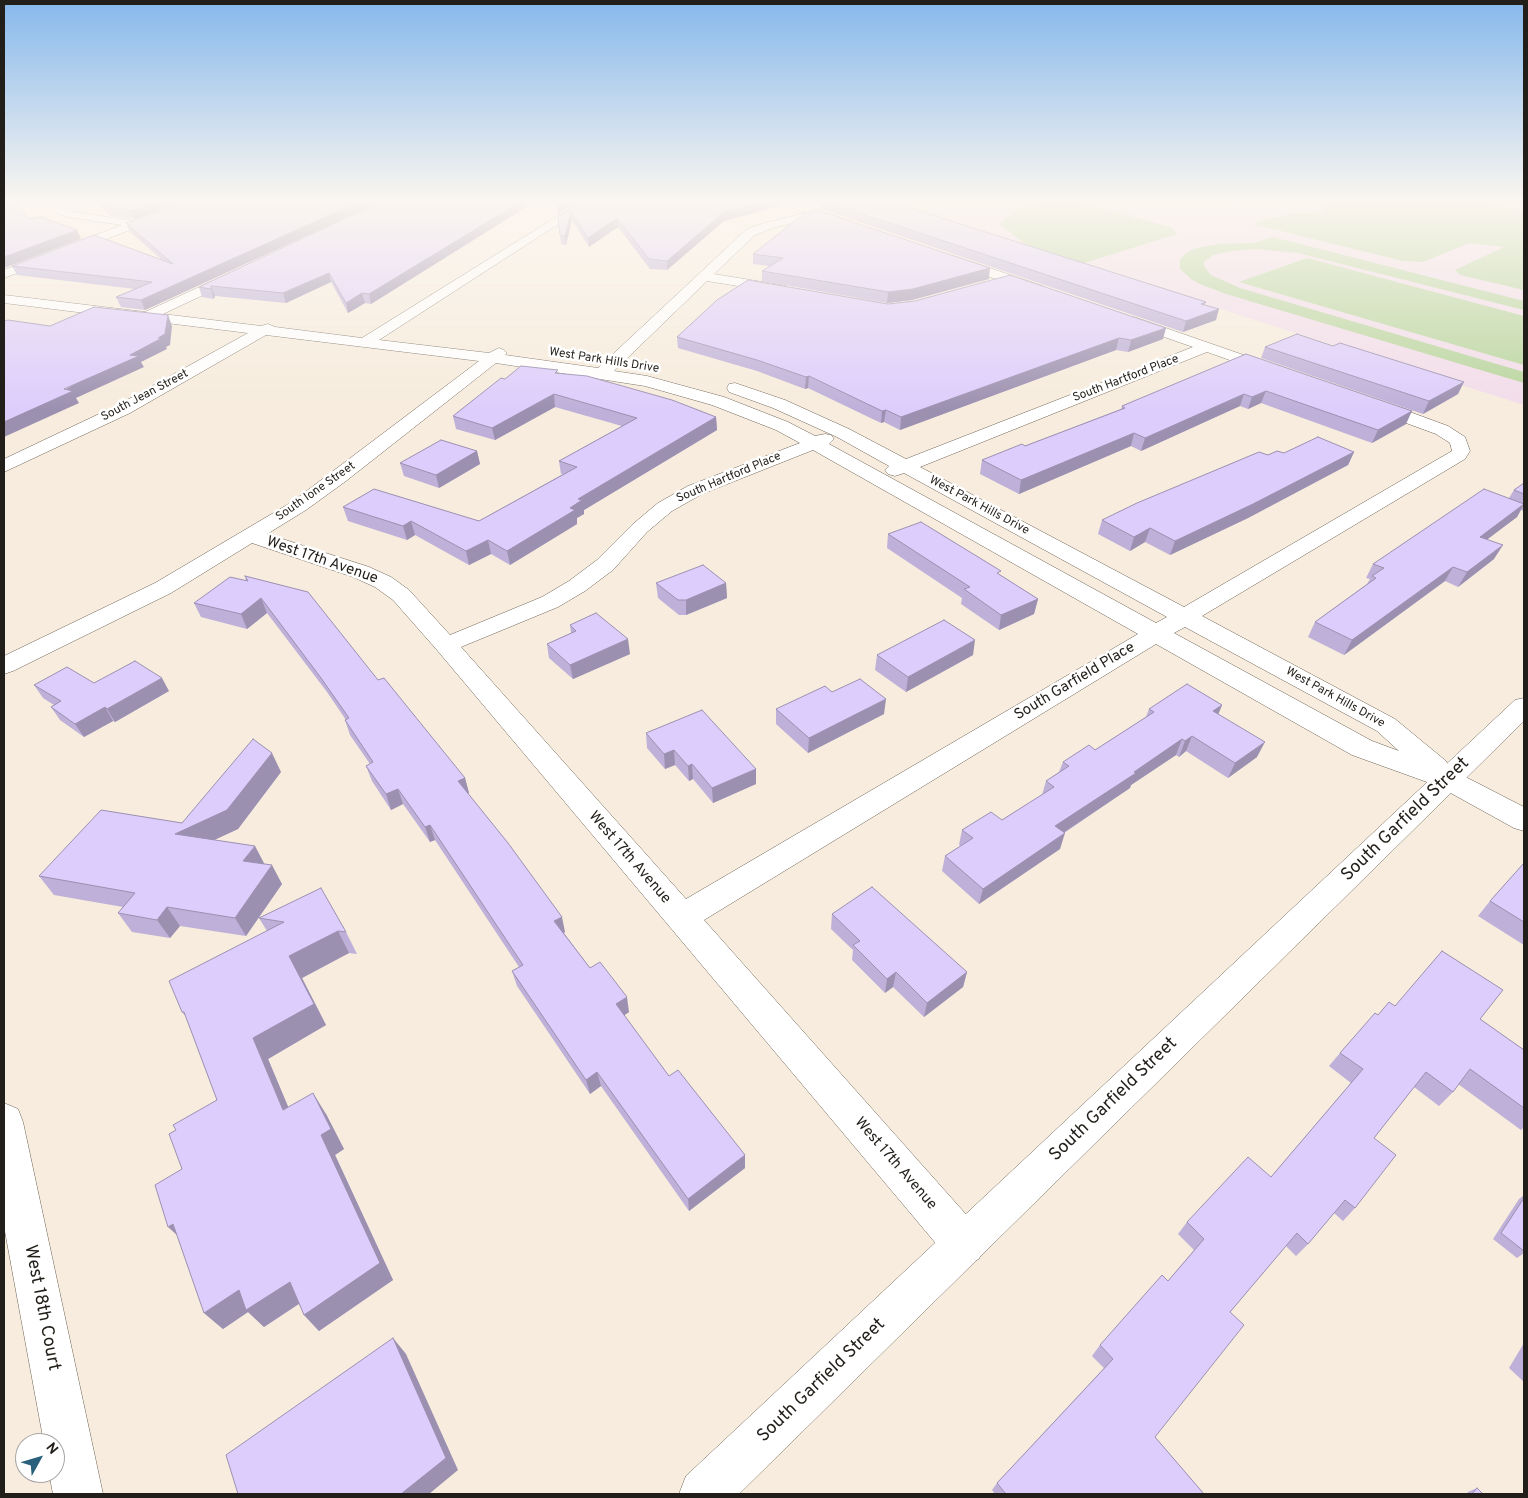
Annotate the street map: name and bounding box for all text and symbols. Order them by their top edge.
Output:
street label: West Park Hills Drive [548,345,660,377]
street label: South Hartford Place [1071,352,1181,406]
street label: South Jean Street [99,367,191,425]
street label: South Hartford Place [675,449,783,507]
street label: South Ione Street [274,459,358,525]
street label: West Park Hills Drive [927,474,1031,538]
street label: West 17th Avenue [264,533,380,589]
street label: South Garfield Place [1012,639,1138,725]
street label: West Park Hills Drive [1283,665,1387,731]
street label: South Garfield Street [1338,753,1474,887]
street label: West 17th Avenue [584,808,674,908]
street label: South Garfield Street [1046,1033,1182,1167]
street label: West 17th Avenue [850,1114,940,1214]
street label: West 18th Court [18,1243,64,1373]
street label: South Garfield Street [754,1314,890,1448]
north arrow [15,1433,65,1483]
text: N [41,1440,61,1458]

